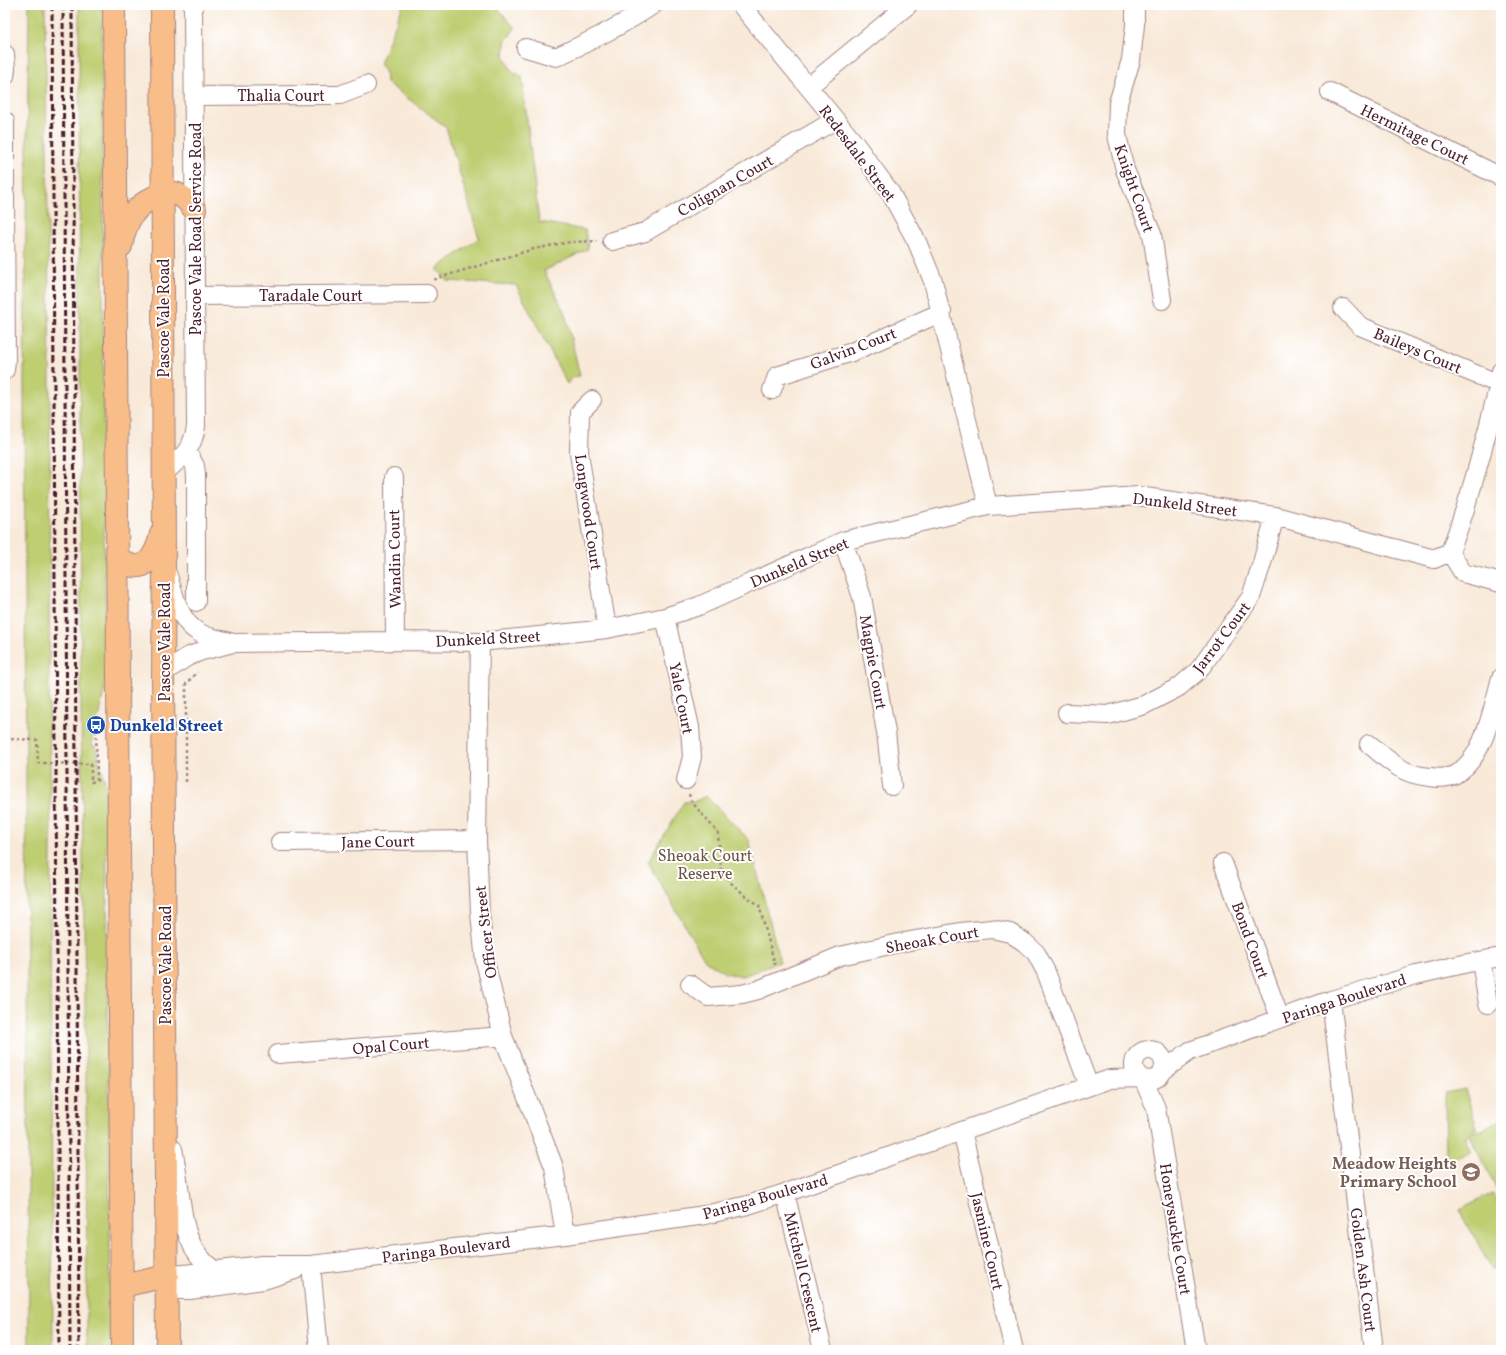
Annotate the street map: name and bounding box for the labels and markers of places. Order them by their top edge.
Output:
bus stop icon: Dunkeld Street [85,714,107,736]
place label: Dunkeld Street [110,716,223,738]
place label: Meadow Heights Primary School [1332,1154,1458,1194]
school or university icon: Meadow Heights Primary School [1460,1161,1482,1183]

